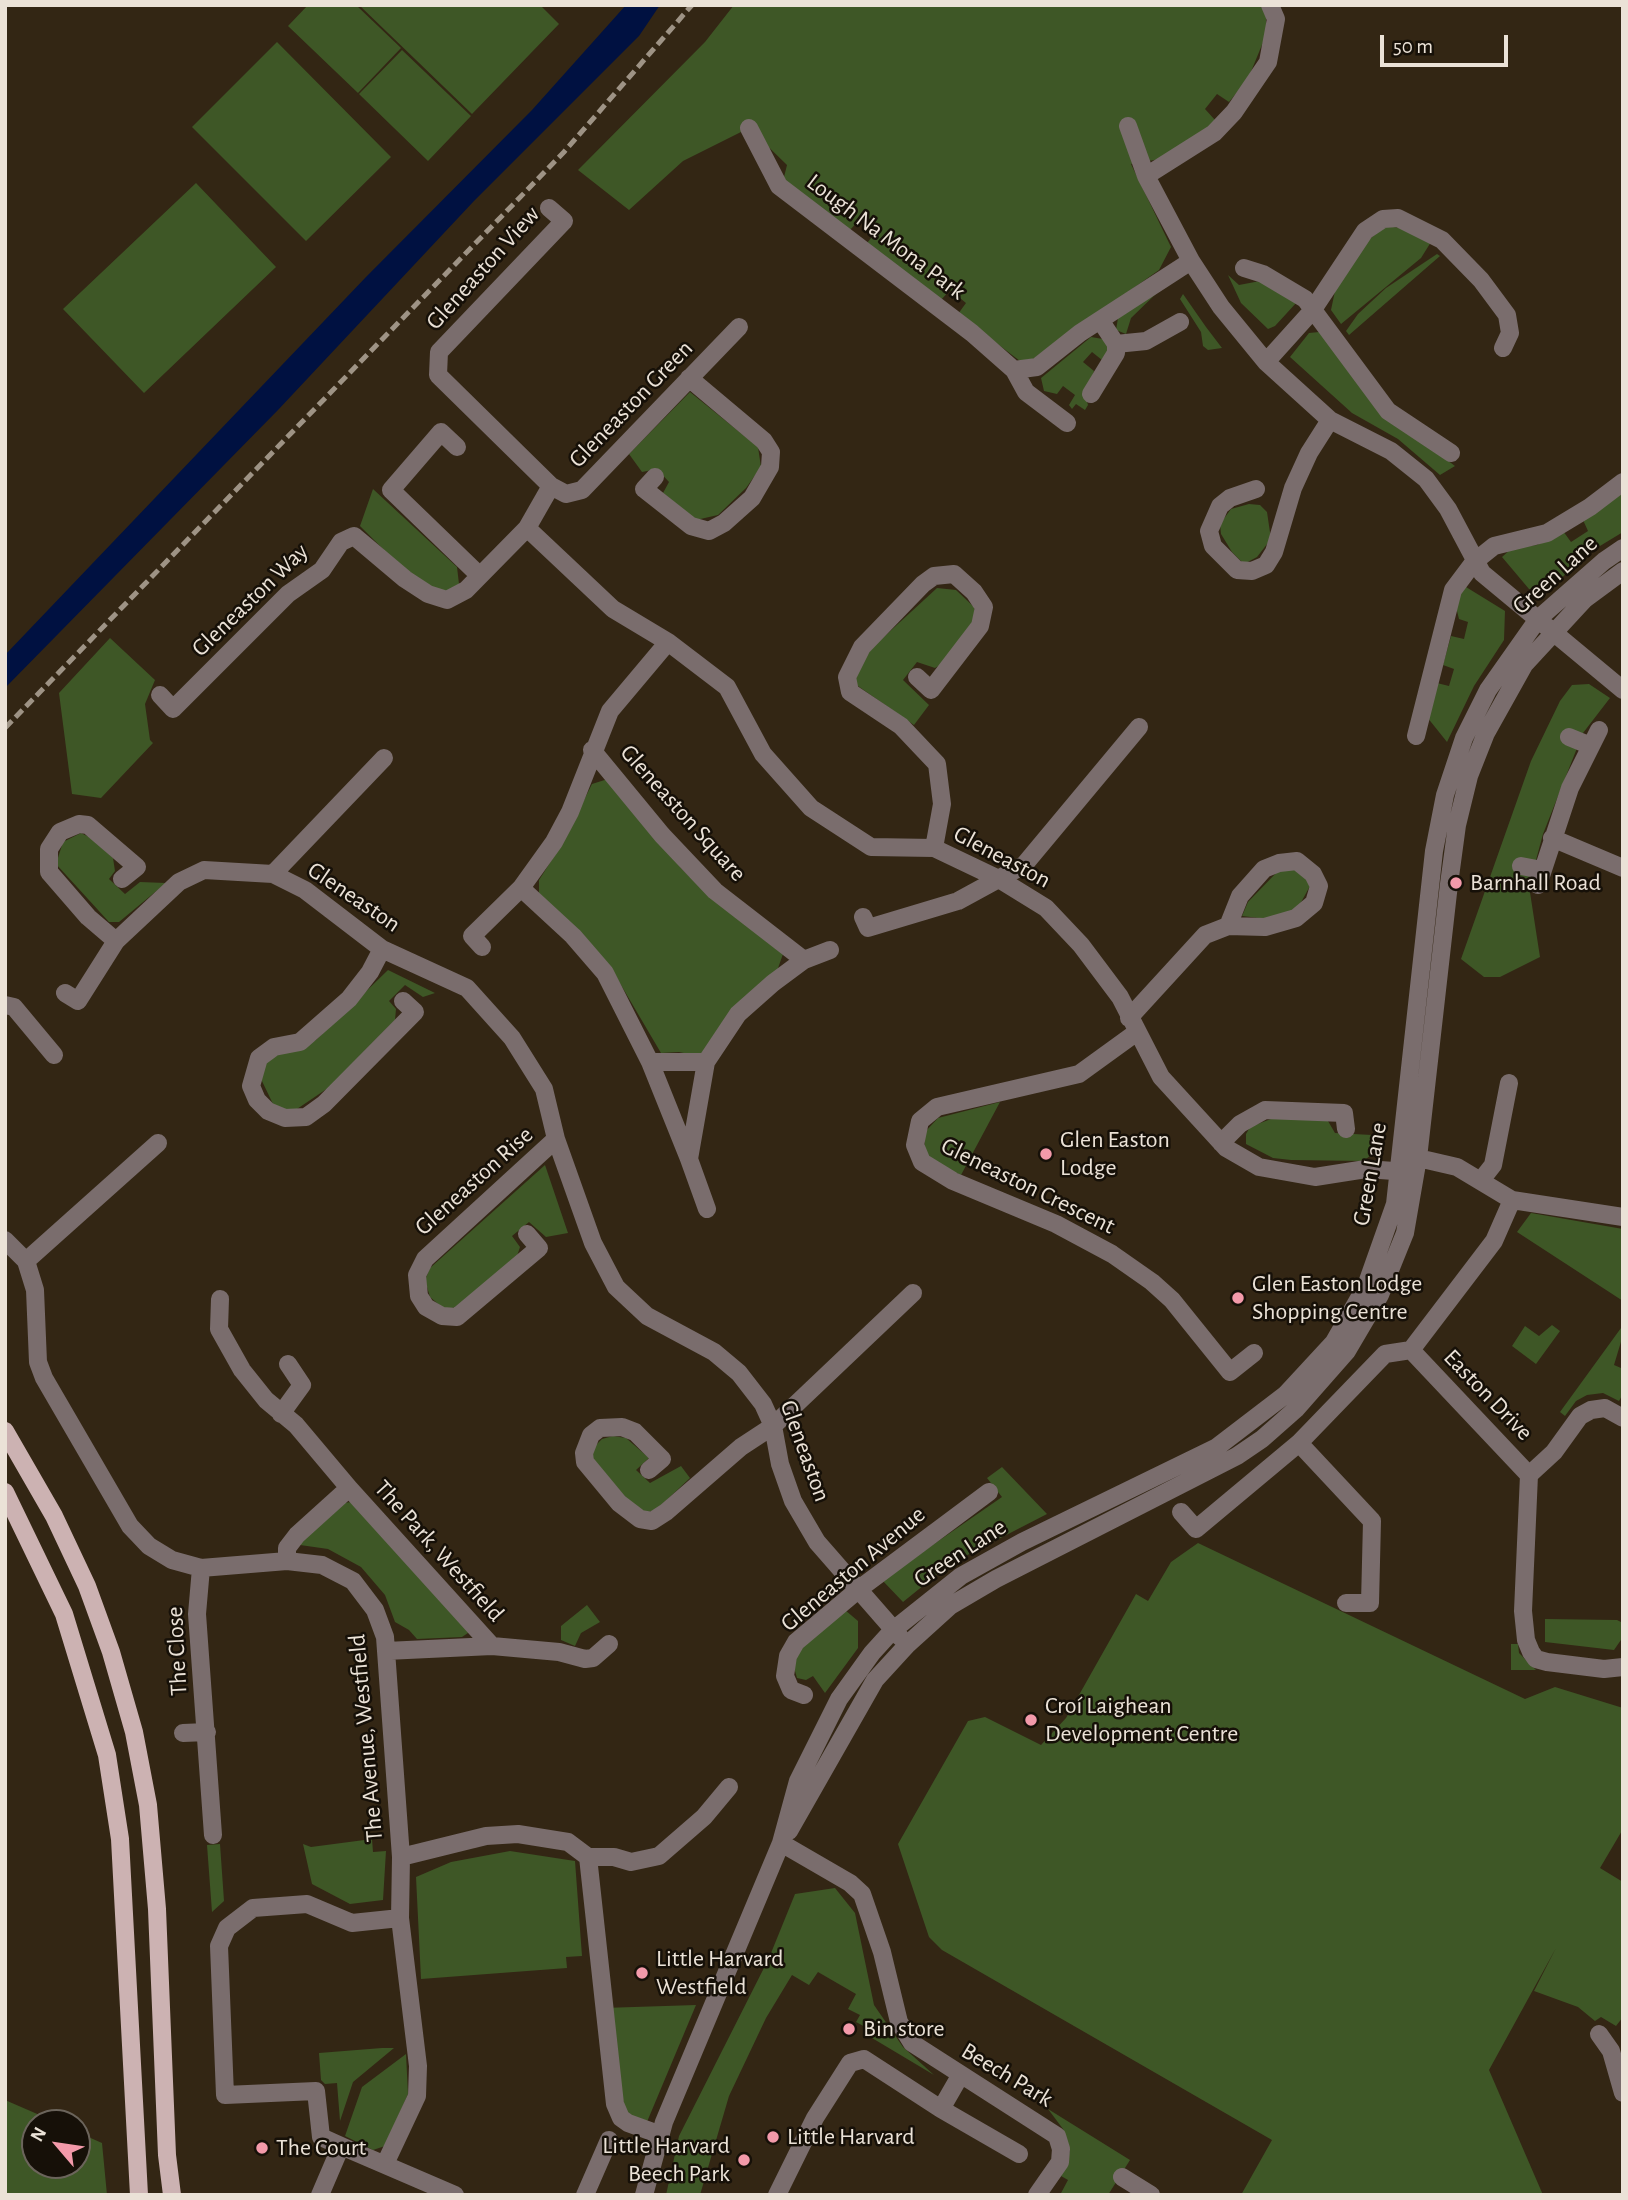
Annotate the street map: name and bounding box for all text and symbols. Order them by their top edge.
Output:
scale bar [1383,21,1511,65]
text: 50 m [1393,36,1433,57]
street label: Lough Na Mona Park [801,168,971,306]
street label: Gleneaston View [420,200,546,336]
street label: Gleneaston Green [563,334,699,474]
street label: Green Lane [1507,529,1603,621]
street label: Gleneaston Way [186,537,314,663]
street label: Gleneaston Square [614,738,752,888]
street label: Gleneaston [949,819,1055,895]
street label: Gleneaston [302,855,406,939]
place label: Barnhall Road [1470,869,1601,897]
marker: Barnhall Road [1448,875,1464,891]
street label: Gleneaston Rise [409,1120,539,1242]
street label: Green Lane [1347,1120,1393,1228]
place label: Glen Easton Lodge [1060,1126,1170,1182]
street label: Gleneaston Crescent [936,1131,1120,1241]
marker: Glen Easton Lodge [1038,1146,1054,1162]
place label: Glen Easton Lodge Shopping Centre [1252,1270,1422,1326]
marker: Glen Easton Lodge Shopping Centre [1230,1290,1246,1306]
street label: Easton Drive [1437,1343,1539,1447]
street label: Gleneaston [773,1396,837,1506]
street label: The Park, Westfield [368,1474,510,1628]
street label: Gleneaston Avenue [775,1500,931,1638]
street label: Green Lane [908,1512,1012,1594]
street label: The Close [160,1606,194,1696]
street label: The Avenue, Westfield [343,1633,389,1843]
place label: Croí Laighean Development Centre [1045,1692,1238,1748]
marker: Croí Laighean Development Centre [1023,1712,1039,1728]
place label: Little Harvard Westfield [656,1945,784,2001]
marker: Little Harvard Westfield [634,1965,650,1981]
place label: Bin store [863,2015,945,2043]
marker: Bin store [841,2021,857,2037]
street label: Beech Park [956,2036,1058,2114]
north arrow [21,2109,91,2179]
place label: Little Harvard [787,2123,915,2151]
text: N [27,2124,50,2145]
marker: Little Harvard [765,2129,781,2145]
place label: Little Harvard Beech Park [602,2132,730,2188]
place label: The Court [276,2134,366,2162]
marker: The Court [254,2140,270,2156]
marker: Little Harvard Beech Park [736,2152,752,2168]

